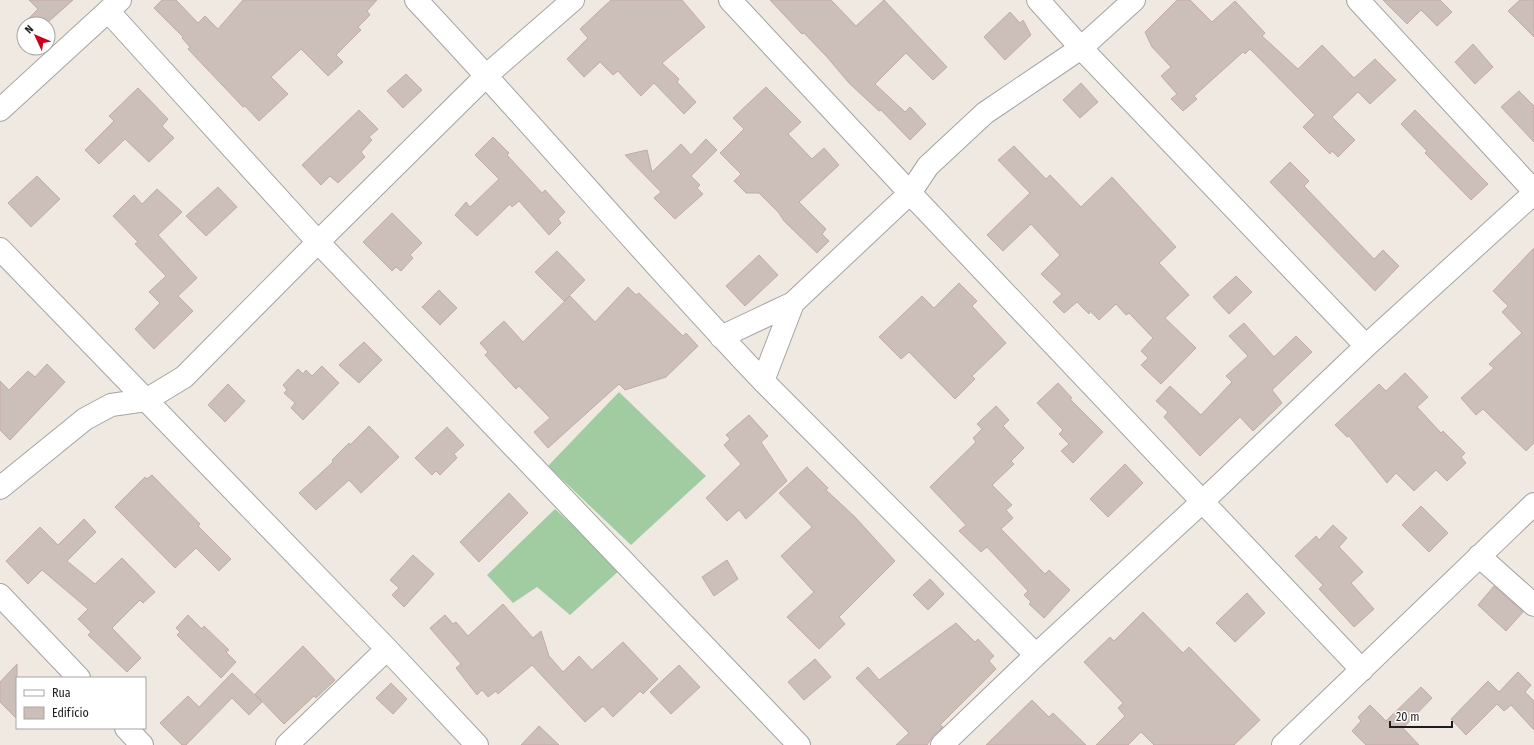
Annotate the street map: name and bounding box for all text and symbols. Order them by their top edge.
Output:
north arrow [16,16,56,56]
text: N [22,23,36,36]
legend [16,677,146,729]
text: Rua [52,686,71,700]
scale bar [1390,703,1452,729]
text: Edifício [52,706,89,720]
text: 20 m [1396,710,1420,724]

